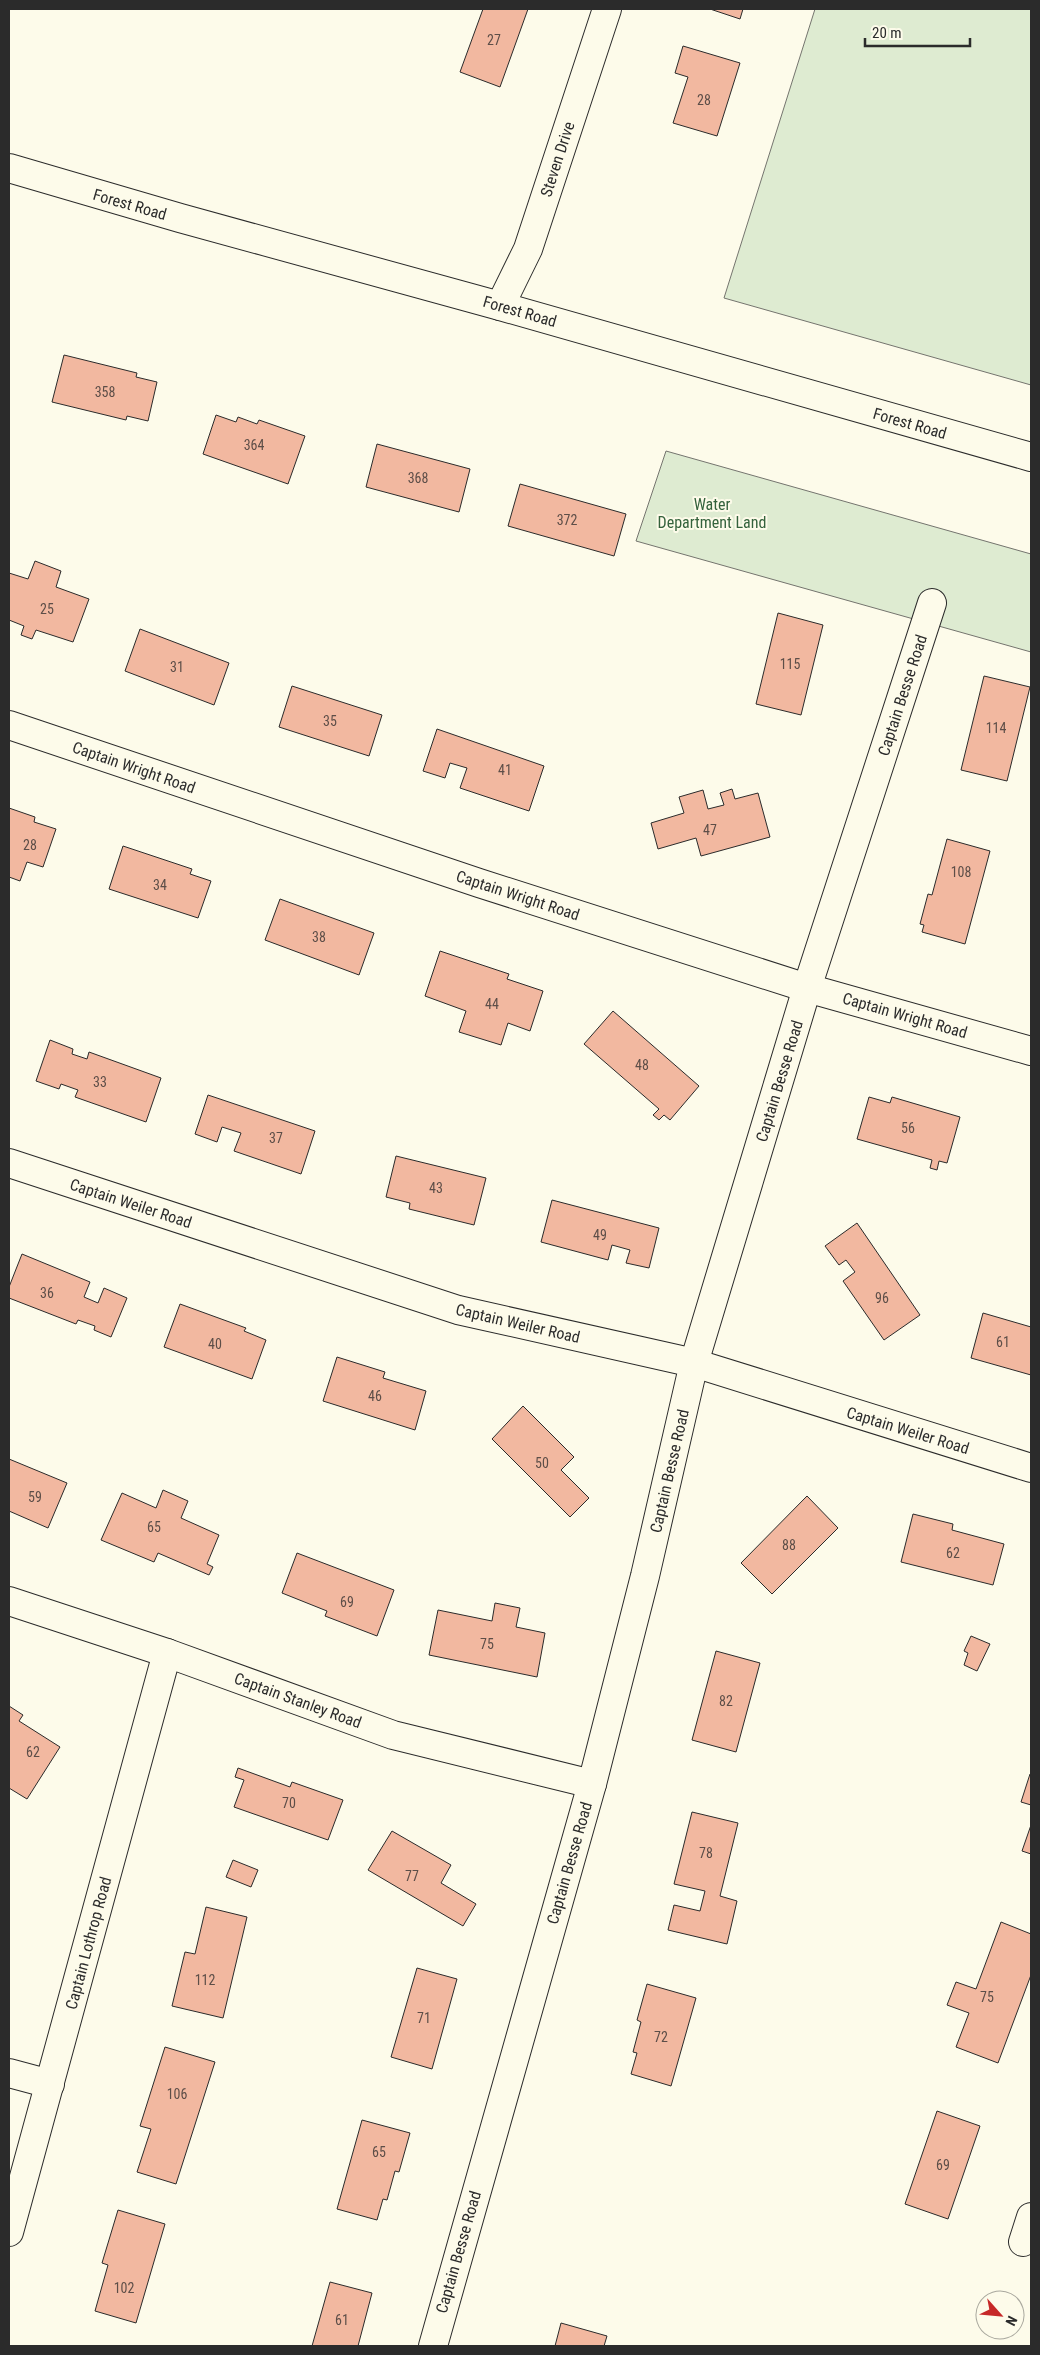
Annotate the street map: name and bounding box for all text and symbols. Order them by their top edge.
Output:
scale bar [865,15,970,47]
text: 20 m [872,24,902,42]
house number: 27 [487,32,501,48]
house number: 28 [697,92,711,108]
street label: Steven Drive [536,119,579,199]
street label: Forest Road [91,185,169,224]
street label: Forest Road [481,292,559,331]
house number: 358 [95,384,115,400]
street label: Forest Road [871,404,949,443]
house number: 364 [244,437,264,453]
house number: 368 [408,470,428,486]
park label: Water Department Land [658,495,766,532]
house number: 372 [557,512,577,528]
house number: 25 [40,601,54,617]
street label: Captain Besse Road [874,632,931,758]
house number: 115 [780,656,800,672]
house number: 31 [170,659,184,675]
house number: 35 [323,713,337,729]
house number: 114 [986,720,1006,736]
street label: Captain Wright Road [70,738,198,797]
house number: 41 [498,762,512,778]
house number: 47 [703,822,717,838]
house number: 28 [23,837,37,853]
house number: 108 [951,864,971,880]
street label: Captain Wright Road [454,867,582,924]
house number: 34 [153,877,167,893]
house number: 38 [312,929,326,945]
street label: Captain Wright Road [840,989,969,1042]
house number: 44 [485,996,499,1012]
street label: Captain Besse Road [752,1018,807,1144]
house number: 48 [635,1057,649,1073]
house number: 33 [93,1074,107,1090]
house number: 56 [901,1120,915,1136]
house number: 37 [269,1130,283,1146]
street label: Captain Weiler Road [67,1175,194,1232]
house number: 43 [429,1180,443,1196]
house number: 49 [593,1227,607,1243]
house number: 36 [40,1285,54,1301]
house number: 96 [875,1290,889,1306]
street label: Captain Weiler Road [454,1300,582,1347]
house number: 61 [996,1334,1010,1350]
house number: 40 [208,1336,222,1352]
house number: 46 [368,1388,382,1404]
street label: Captain Weiler Road [844,1403,971,1458]
street label: Captain Besse Road [646,1407,693,1535]
house number: 50 [535,1455,549,1471]
house number: 59 [28,1489,42,1505]
house number: 65 [147,1519,161,1535]
house number: 88 [782,1537,796,1553]
house number: 62 [946,1545,960,1561]
house number: 69 [340,1594,354,1610]
house number: 75 [480,1636,494,1652]
street label: Captain Stanley Road [232,1669,364,1732]
house number: 82 [719,1693,733,1709]
house number: 62 [26,1744,40,1760]
house number: 70 [282,1795,296,1811]
street label: Captain Besse Road [543,1800,596,1926]
house number: 78 [699,1845,713,1861]
house number: 77 [405,1868,419,1884]
street label: Captain Lothrop Road [62,1875,115,2012]
house number: 112 [195,1972,215,1988]
house number: 75 [980,1989,994,2005]
house number: 71 [417,2010,431,2026]
house number: 72 [654,2029,668,2045]
house number: 106 [167,2086,187,2102]
house number: 65 [372,2144,386,2160]
house number: 69 [936,2157,950,2173]
street label: Captain Besse Road [432,2189,485,2315]
house number: 102 [114,2280,134,2296]
north arrow [975,2290,1025,2340]
house number: 61 [335,2312,349,2328]
text: N [1003,2313,1021,2328]

